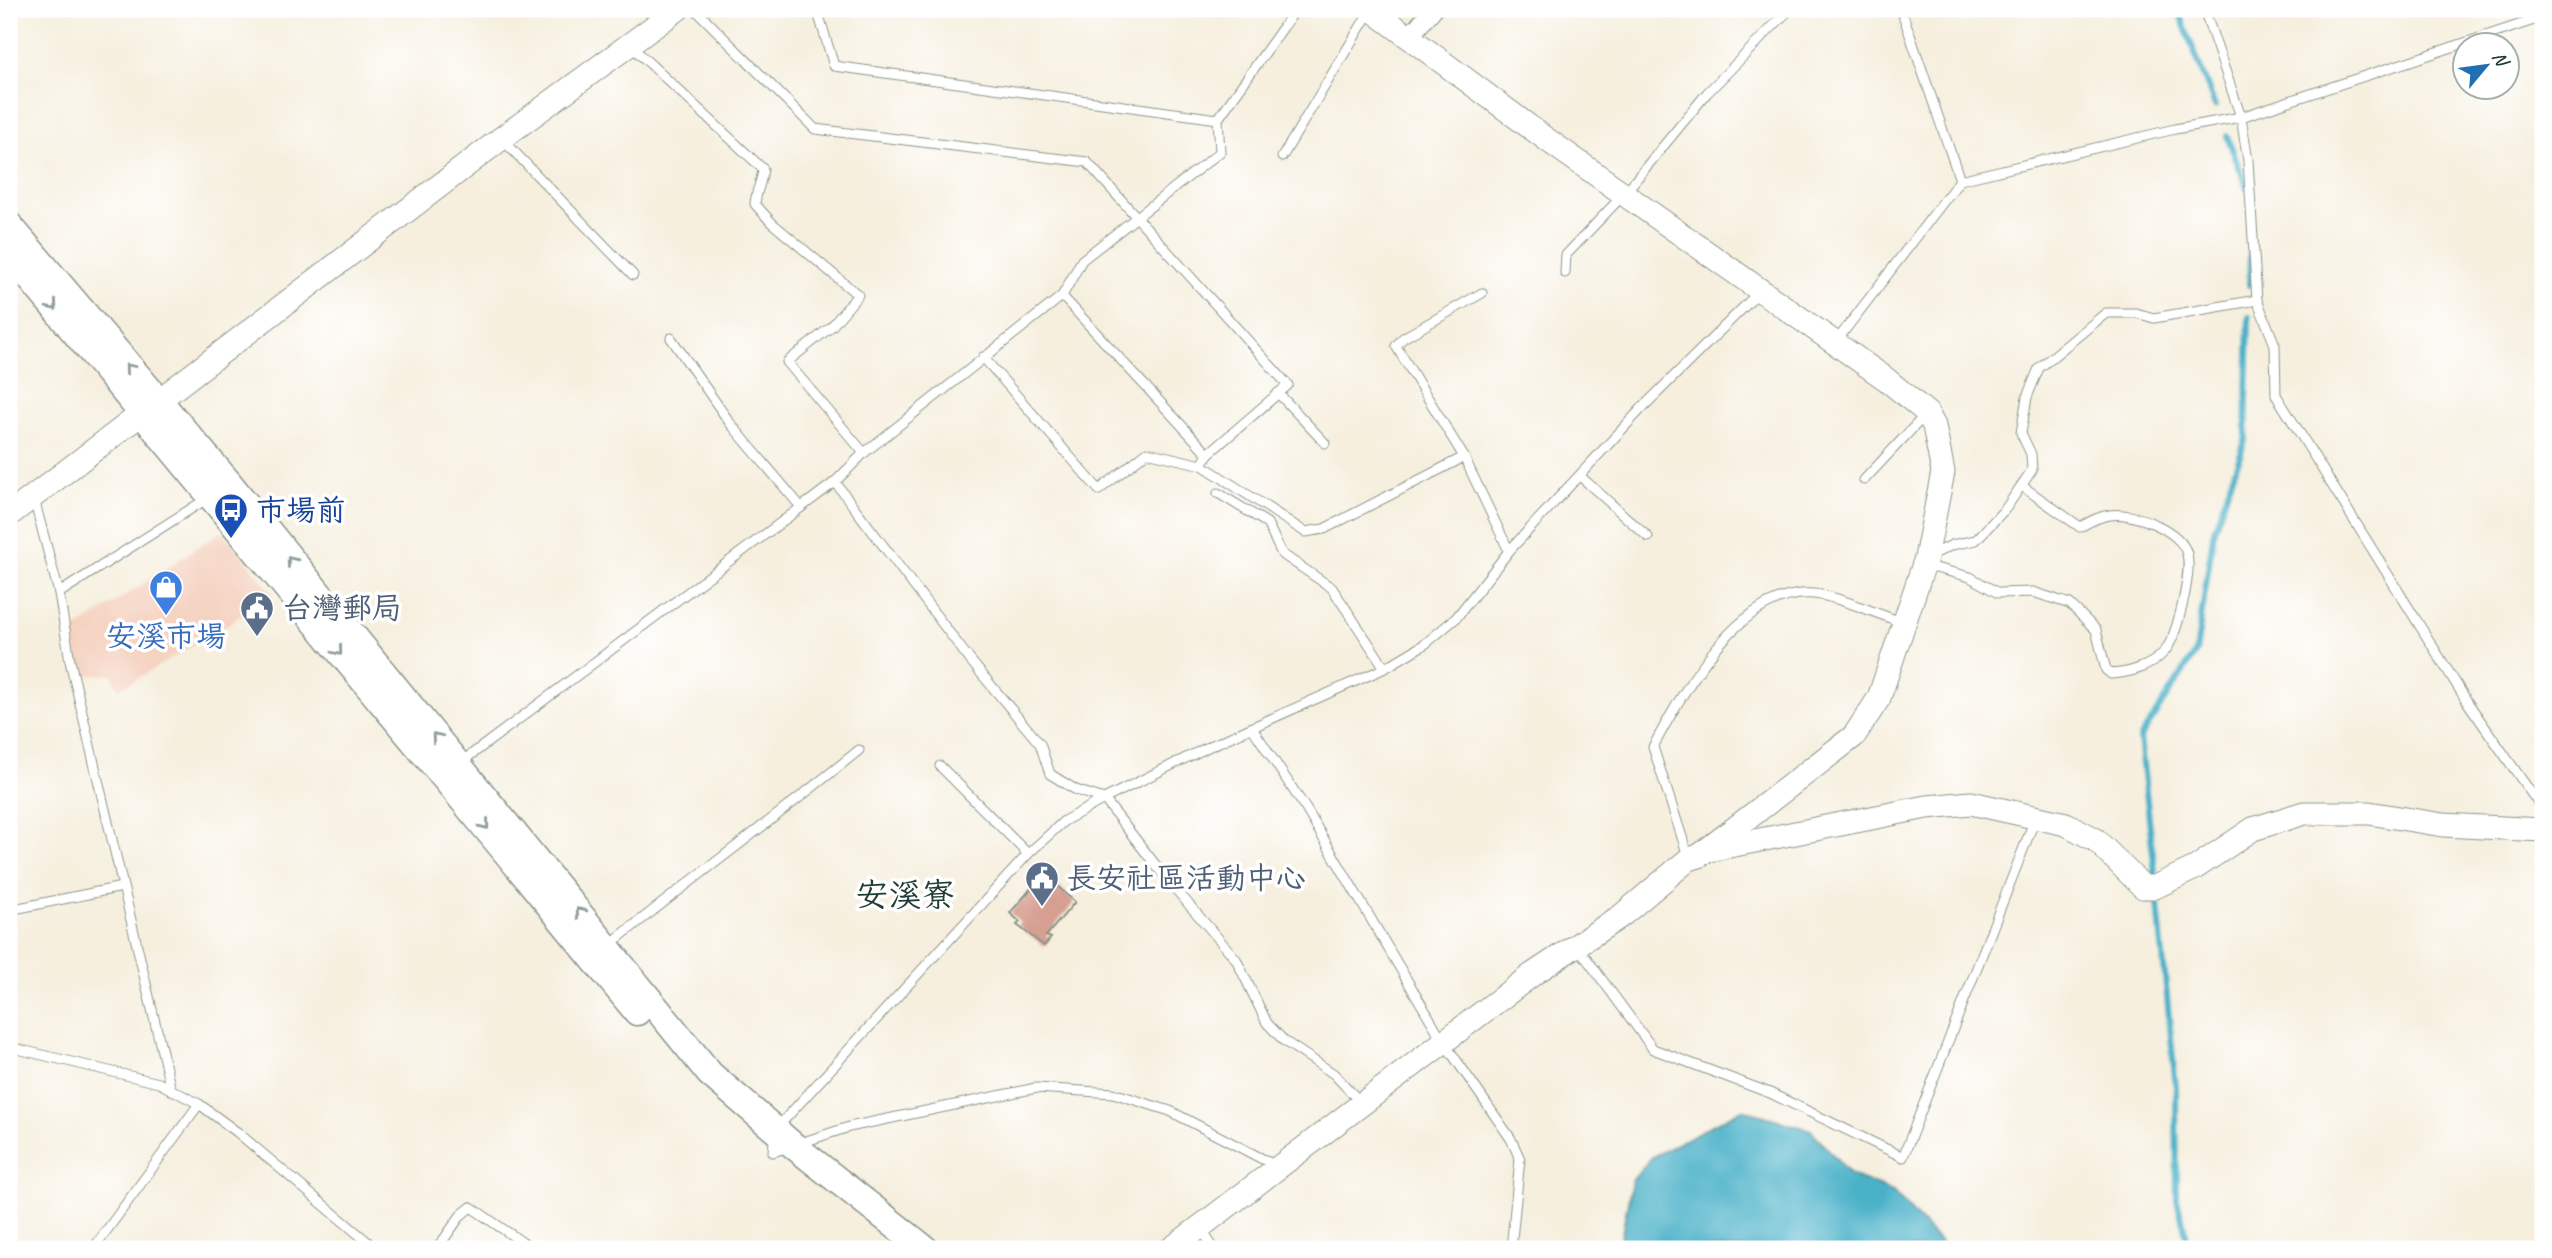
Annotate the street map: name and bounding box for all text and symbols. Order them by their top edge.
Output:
north arrow [2450,32,2520,102]
text: N [2487,47,2515,72]
one-way arrow [44,298,57,310]
one-way arrow [125,363,137,376]
bus stop icon: 市場前 [212,491,250,540]
place label: 市場前 [256,491,346,529]
one-way arrow [287,556,300,568]
shop icon: 安溪市場 [147,568,185,617]
public building icon: 台灣郵局 [238,589,276,638]
place label: 台灣郵局 [282,589,402,627]
place label: 安溪市場 [106,617,226,655]
one-way arrow [329,644,342,656]
one-way arrow [432,732,444,745]
one-way arrow [476,817,489,829]
public building icon: 長安社區活動中心 [1023,859,1061,908]
place label: 長安社區活動中心 [1066,859,1306,897]
district label: 安溪寮 [856,874,955,916]
one-way arrow [576,908,588,921]

